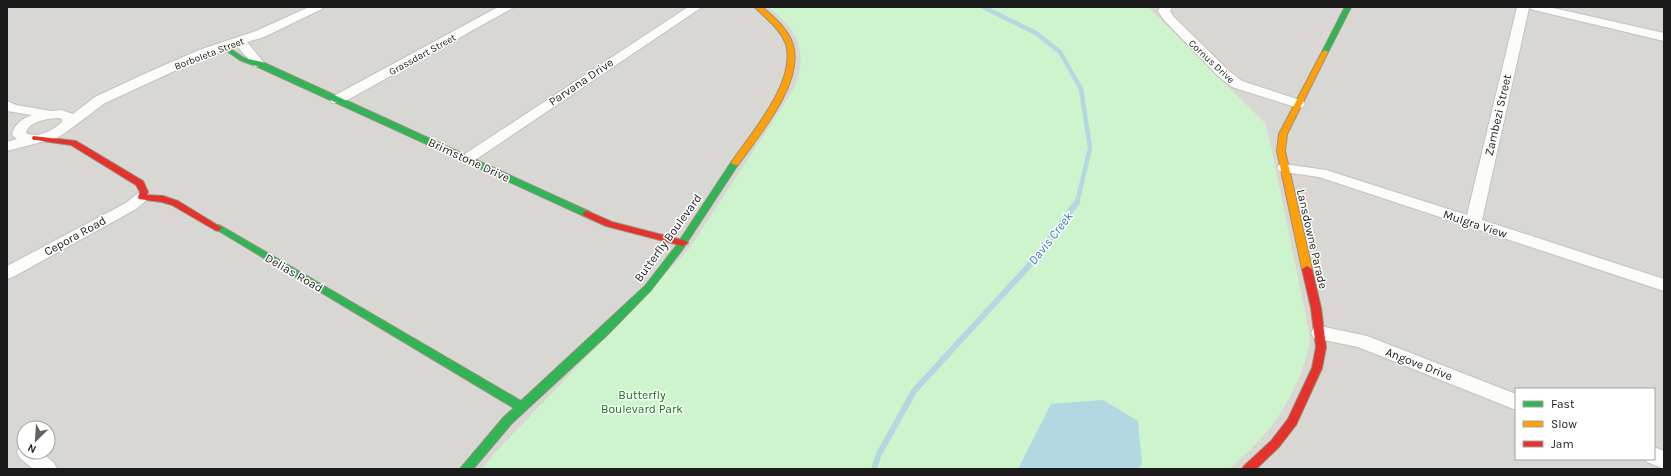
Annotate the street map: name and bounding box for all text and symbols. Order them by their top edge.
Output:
street label: Grassdart Street [387,31,458,78]
street label: Borboleta Street [173,35,246,73]
street label: Cornus Drive [1186,37,1237,86]
street label: Parvana Drive [546,55,616,109]
street label: Zambezi Street [1482,72,1514,157]
street label: Brimstone Drive [426,135,512,185]
street label: Lansdowne Parade [1294,188,1330,290]
street label: Butterfly Boulevard [631,191,705,285]
street label: Mulgra View [1441,207,1509,241]
water label: Davis Creek [1025,209,1076,268]
street label: Cepora Road [42,213,108,259]
street label: Delias Road [263,251,325,295]
street label: Angove Drive [1384,345,1454,383]
park label: Butterfly Boulevard Park [601,388,683,416]
legend [1515,388,1655,460]
text: Fast [1551,397,1575,411]
text: Slow [1551,417,1577,431]
north arrow [16,420,56,460]
text: Jam [1551,437,1574,451]
text: N [26,441,38,456]

